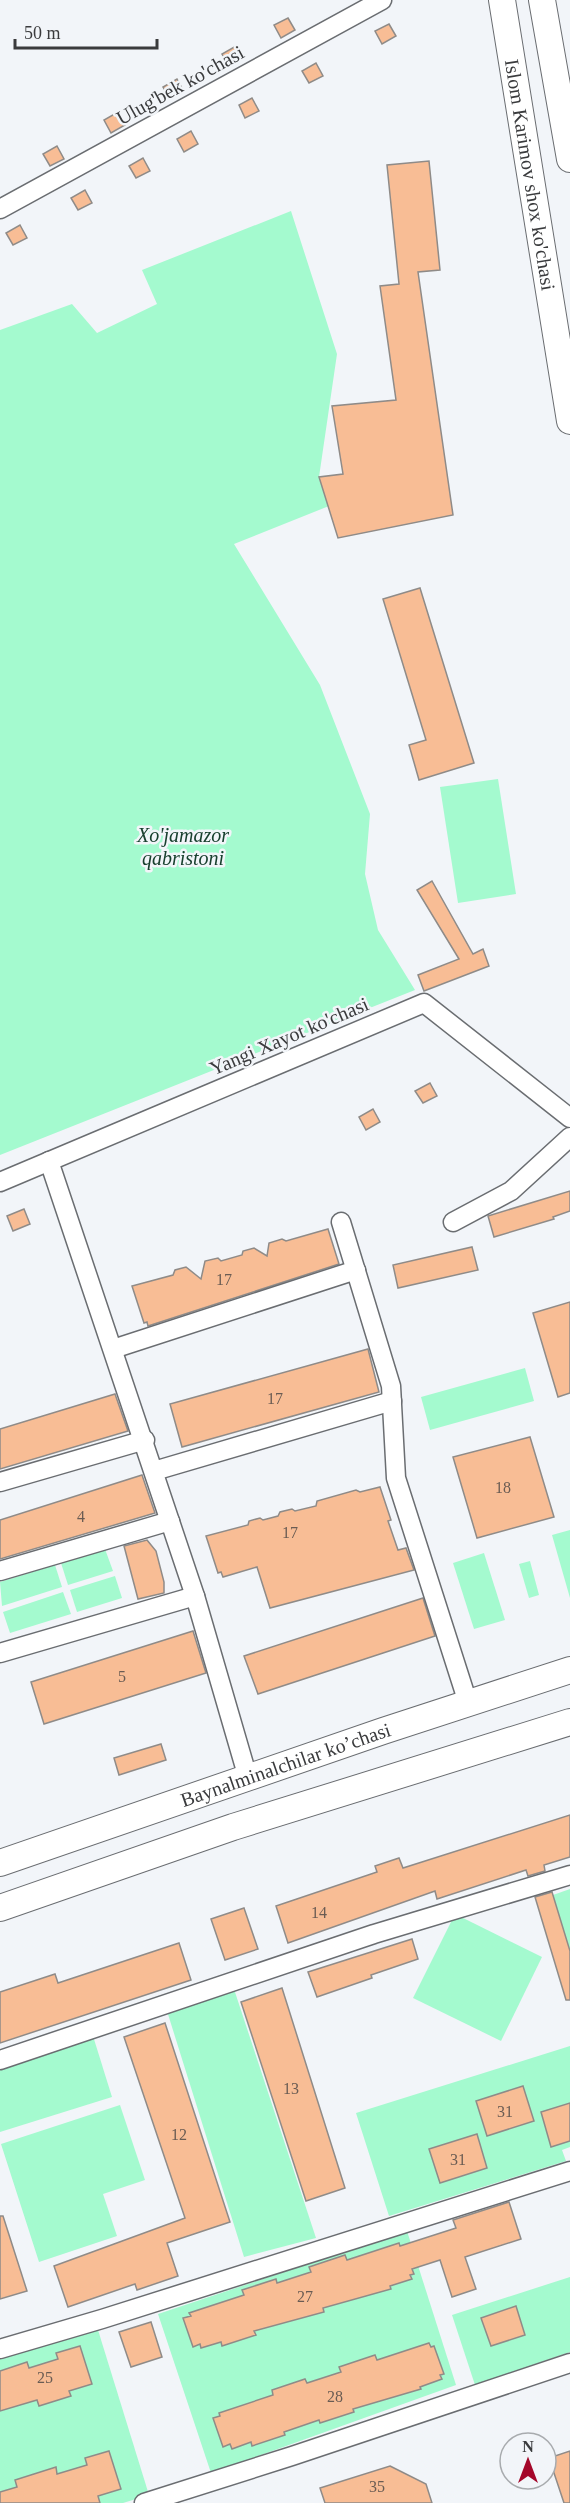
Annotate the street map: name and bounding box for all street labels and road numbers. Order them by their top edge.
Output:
street label: Ulug'bek ko'chasi [112,41,248,130]
street label: Islom Karimov shox ko'chasi [501,57,560,293]
street label: Yangi Xayot ko'chasi [206,992,373,1080]
street label: Baynalminalchilar ko’chasi [178,1718,394,1811]

